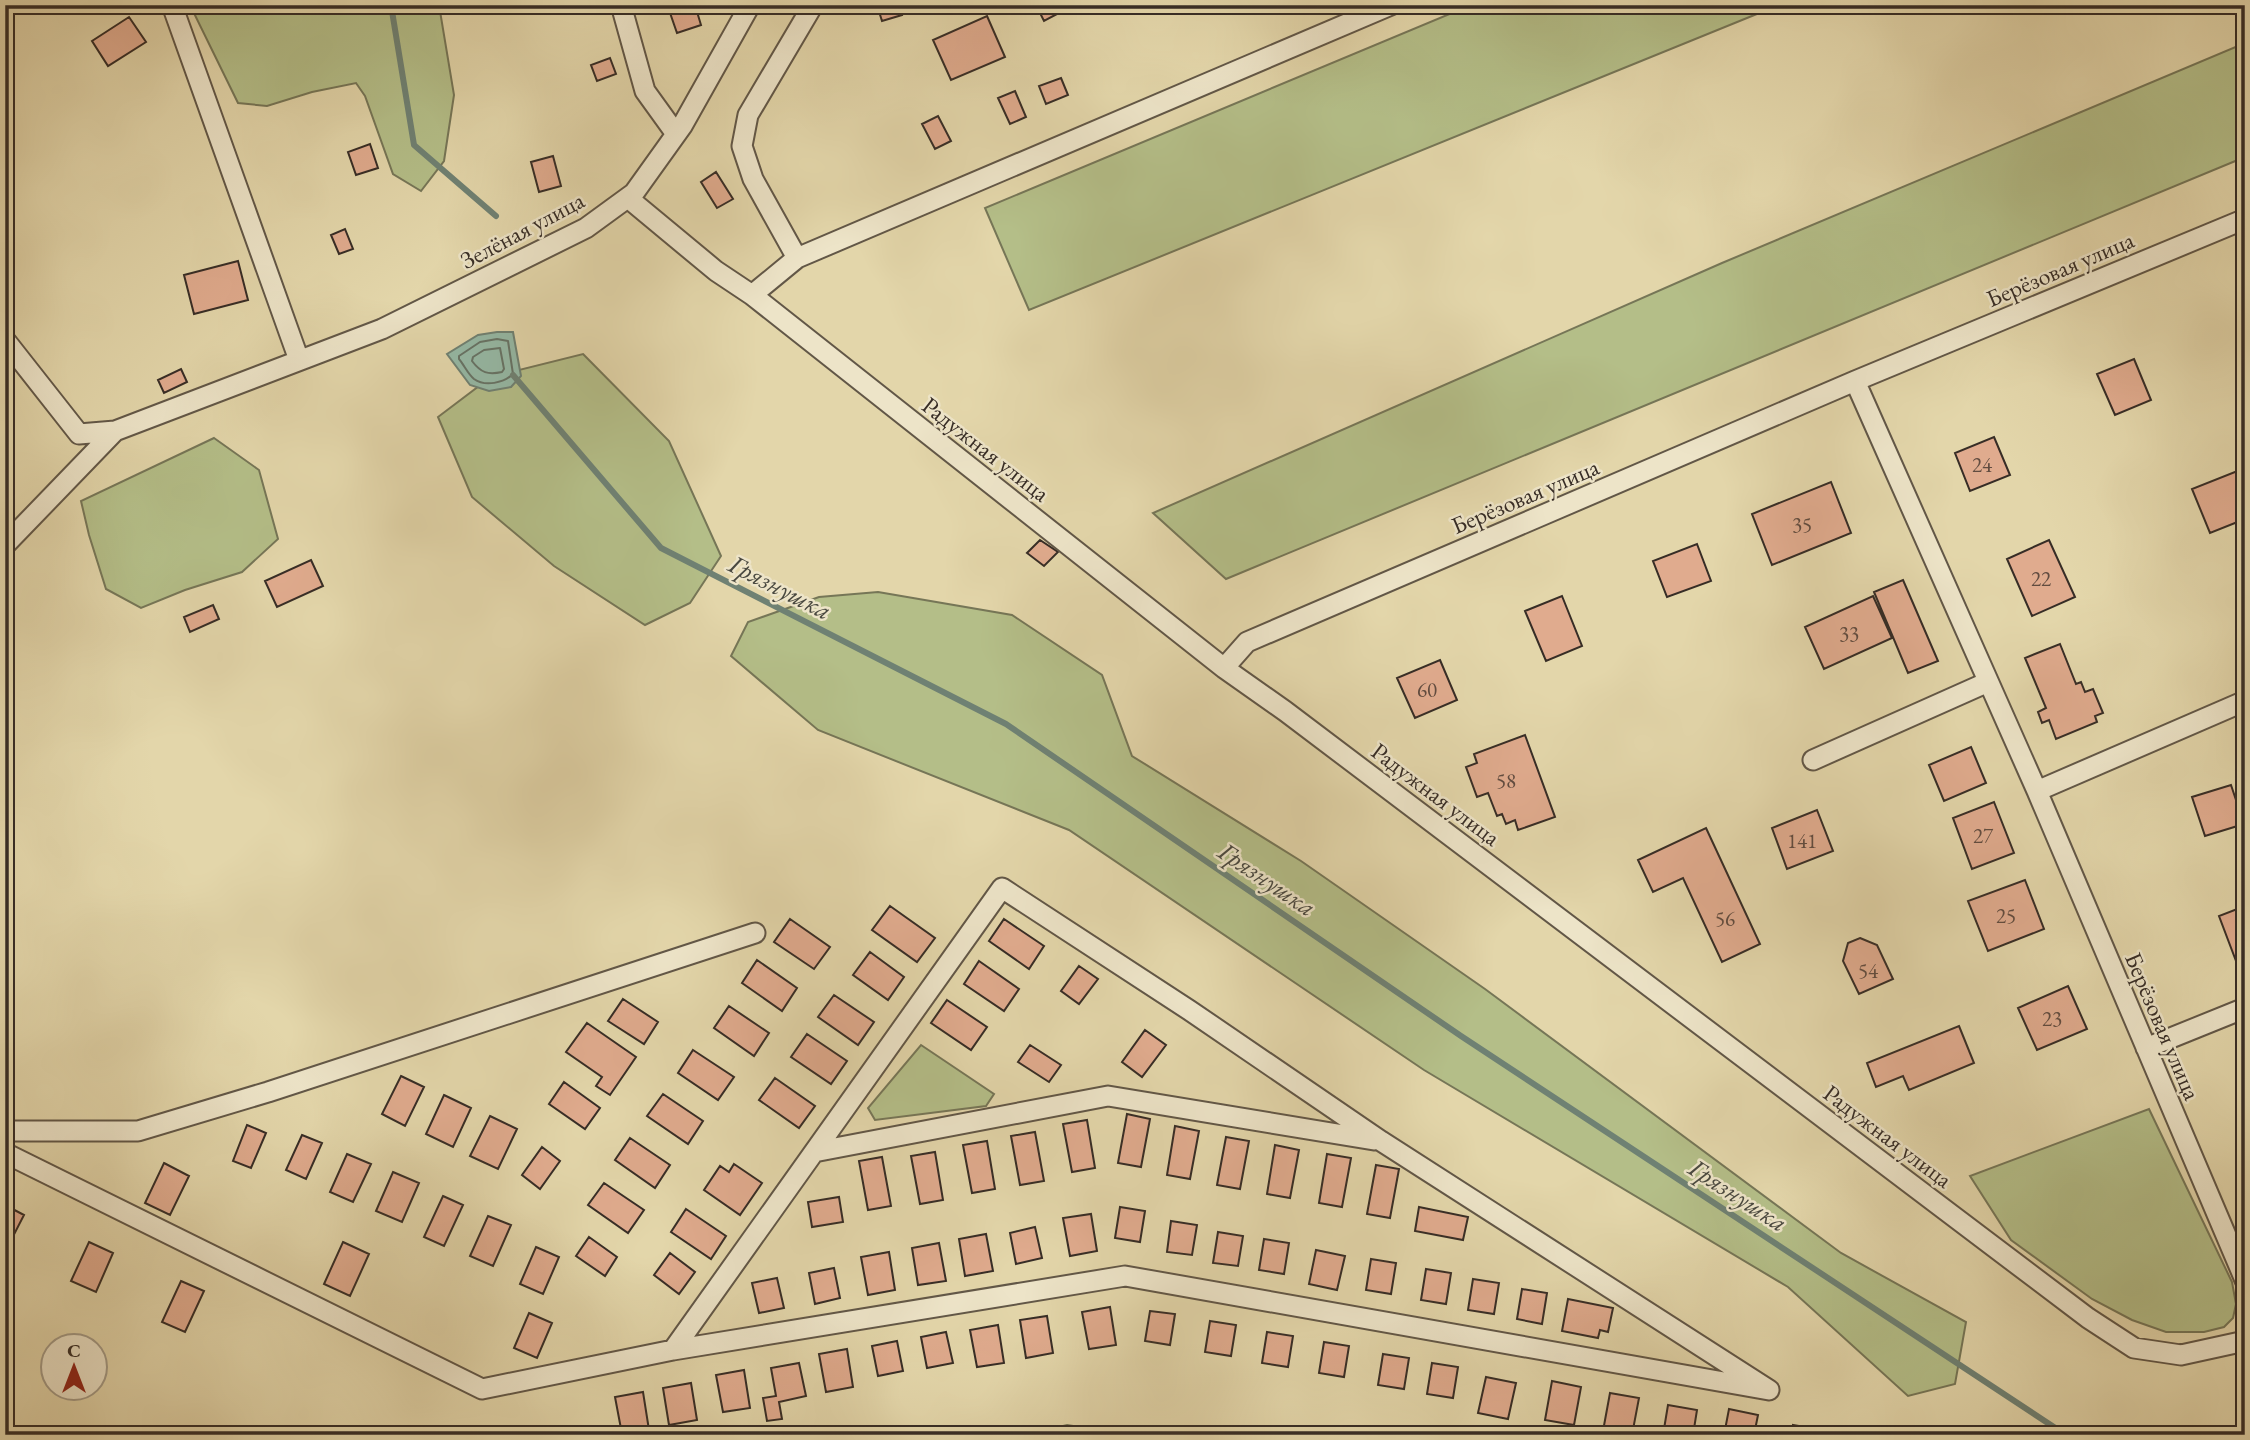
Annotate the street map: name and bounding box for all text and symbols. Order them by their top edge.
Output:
street label: Зелёная улица [455,184,590,276]
street label: Берёзовая улица [1981,224,2139,314]
street label: Радужная улица [916,390,1056,509]
street label: Берёзовая улица [1446,451,1604,541]
house number: 24 [1972,451,1993,478]
house number: 35 [1792,511,1812,538]
water label: Грязнушка [722,546,837,627]
house number: 22 [2031,565,2051,592]
house number: 33 [1839,620,1859,647]
house number: 60 [1417,676,1437,703]
street label: Радужная улица [1365,735,1507,853]
house number: 58 [1496,767,1516,794]
house number: 27 [1973,822,1994,849]
house number: 141 [1787,827,1817,854]
water label: Грязнушка [1211,833,1323,924]
house number: 25 [1996,902,2016,929]
house number: 56 [1715,905,1735,932]
street label: Берёзовая улица [2118,947,2208,1105]
house number: 54 [1858,957,1879,984]
house number: 23 [2042,1005,2062,1032]
street label: Радужная улица [1817,1077,1959,1195]
water label: Грязнушка [1681,1150,1794,1239]
north arrow [38,1332,108,1402]
text: С [67,1338,81,1363]

